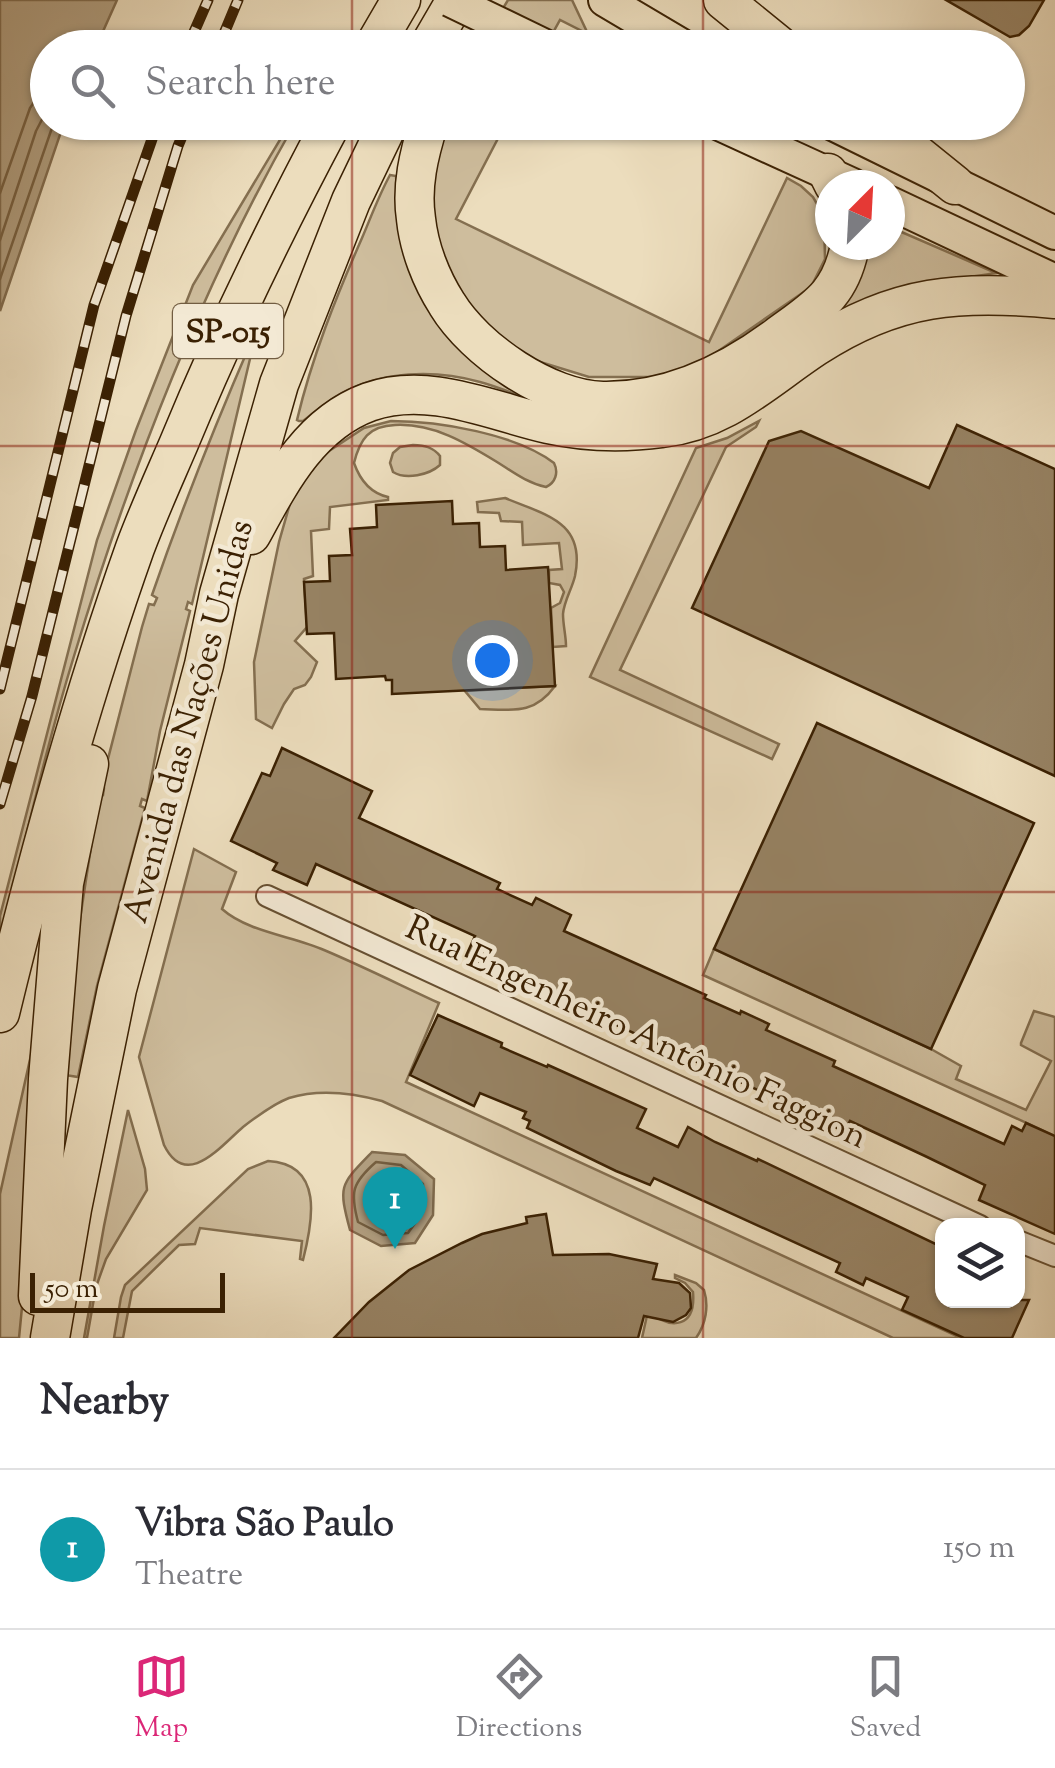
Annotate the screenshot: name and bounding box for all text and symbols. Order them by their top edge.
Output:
search box [30,30,1025,140]
icon: search [65,58,120,113]
text: Search here [145,58,336,112]
north arrow [815,170,905,260]
road number: SP-015 [173,304,283,358]
street label: Avenida das Nações Unidas [112,515,269,929]
your location [467,635,518,686]
street label: Rua Engenheiro Antônio Faggion [396,905,875,1164]
pin: 1 [362,1166,428,1249]
map controls [935,1218,1025,1308]
button: layers [935,1218,1025,1308]
scale bar [30,1268,225,1312]
text: 50 m [45,1270,99,1310]
text: Nearby [40,1373,169,1433]
text: Vibra São Paulo [135,1499,394,1553]
text: 1 [67,1526,78,1572]
text: 150 m [943,1526,1015,1572]
text: Theatre [135,1553,243,1599]
tab: Map [134,1649,189,1749]
tab: Directions [456,1649,582,1749]
tab: Saved [849,1649,921,1749]

